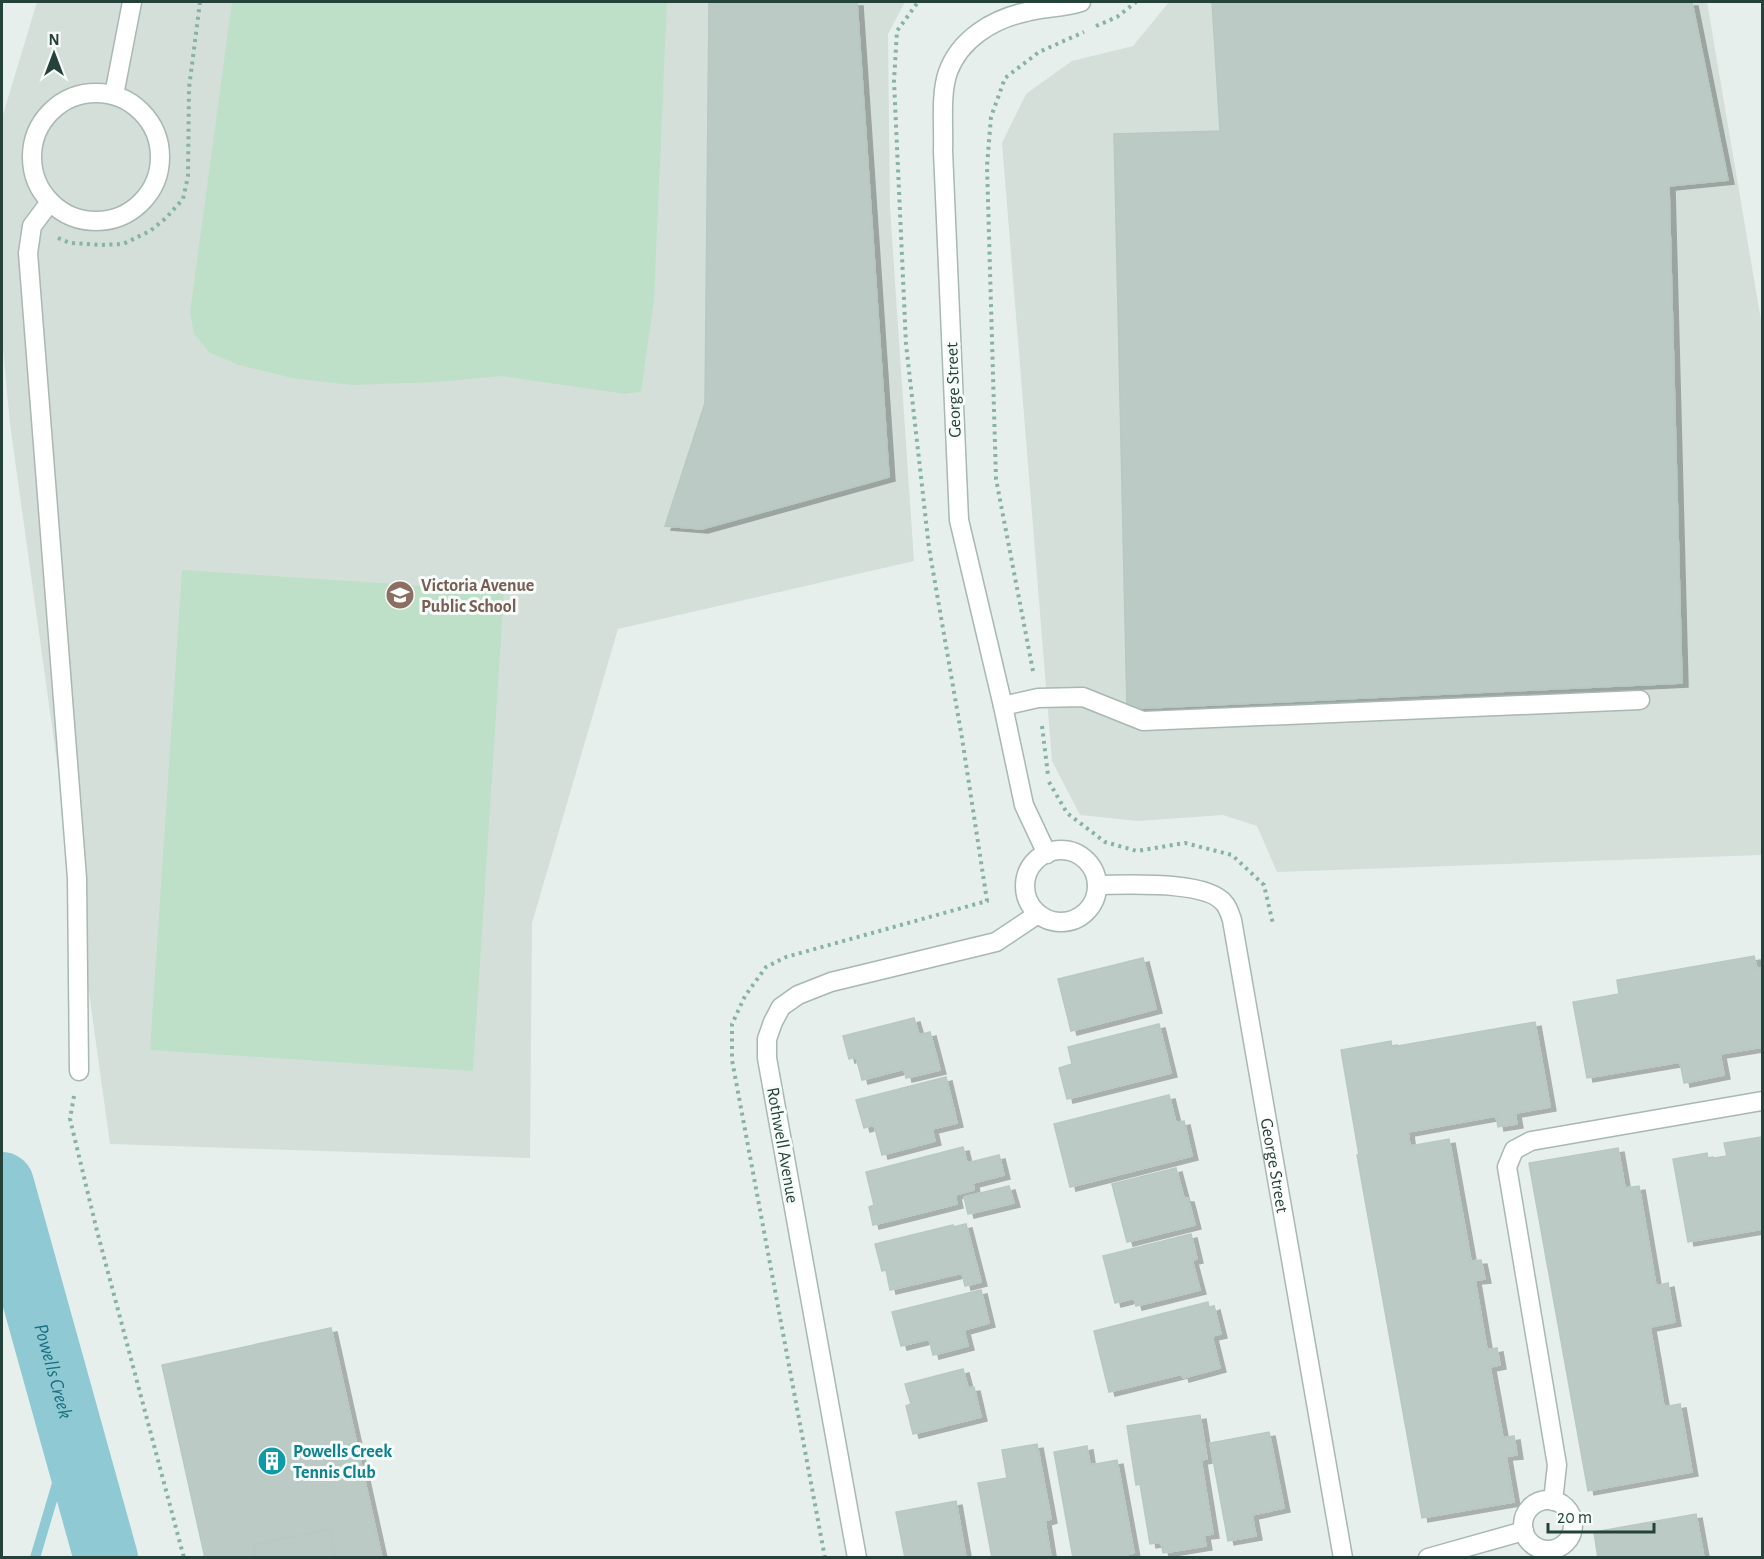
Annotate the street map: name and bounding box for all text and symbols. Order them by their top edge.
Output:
north arrow [24,24,84,84]
text: N [48,32,60,48]
street label: George Street [943,342,965,438]
place label: Victoria Avenue Public School [421,577,534,616]
school or university icon: Victoria Avenue Public School [384,579,416,611]
street label: Rothwell Avenue [763,1086,801,1205]
street label: George Street [1257,1117,1291,1215]
water label: Powells Creek [30,1321,76,1421]
place label: Powells Creek Tennis Club [293,1443,392,1482]
building icon: Powells Creek Tennis Club [256,1445,288,1477]
scale bar [1548,1496,1654,1534]
text: 20 m [1557,1509,1592,1527]

